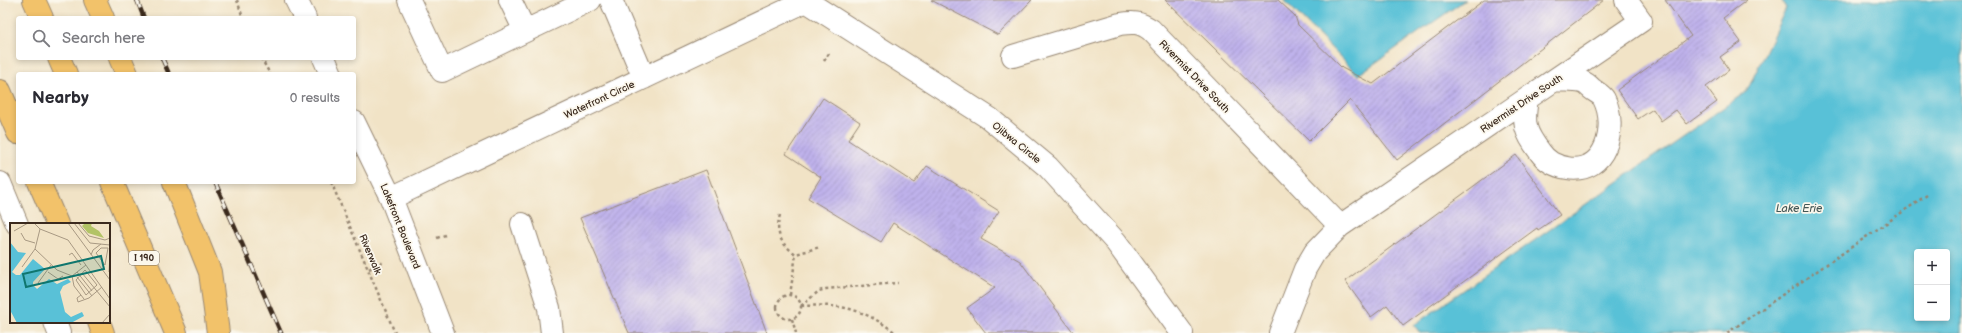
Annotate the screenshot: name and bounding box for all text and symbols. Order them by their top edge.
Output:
search box [16,16,356,60]
icon: search [30,27,52,49]
text: Search here [62,29,145,48]
street label: Rivermist Drive South [1156,38,1232,116]
street label: Rivermist Drive South [1478,72,1565,136]
street label: Waterfront Circle [562,78,637,121]
text: Nearby [32,88,89,108]
text: 0 results [290,90,340,106]
street label: Ojibwa Circle [990,119,1043,166]
street label: Lakefront Boulevard [377,182,423,271]
water label: Lake Erie [1776,202,1823,215]
inset map [10,223,110,323]
street label: Riverwalk [356,232,384,277]
map controls [1914,249,1950,321]
button: + [1914,249,1950,285]
road number: I 190 [129,251,159,265]
button: − [1914,285,1950,321]

